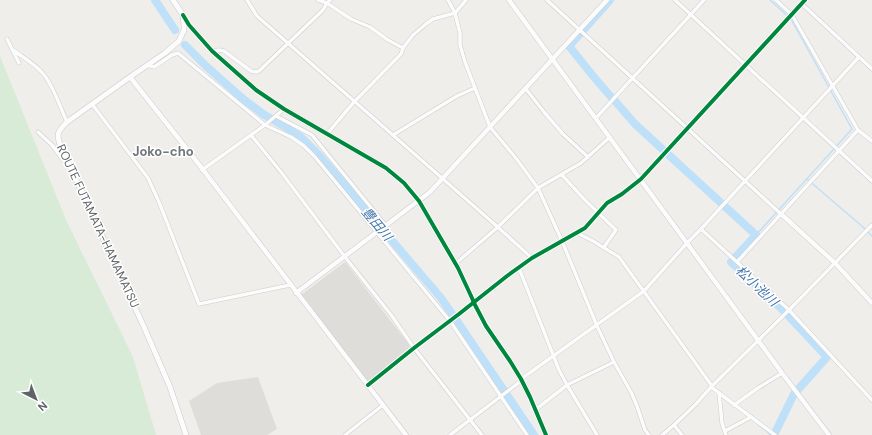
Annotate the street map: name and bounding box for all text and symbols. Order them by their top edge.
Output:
street label: ROUTE FUTAMATA-HAMAMATSU [53,142,143,310]
district label: Joko-cho [132,143,194,160]
water label: 豊田川 [358,204,397,246]
water label: 松小池川 [732,262,783,311]
north arrow [16,379,56,419]
text: N [35,399,50,414]

